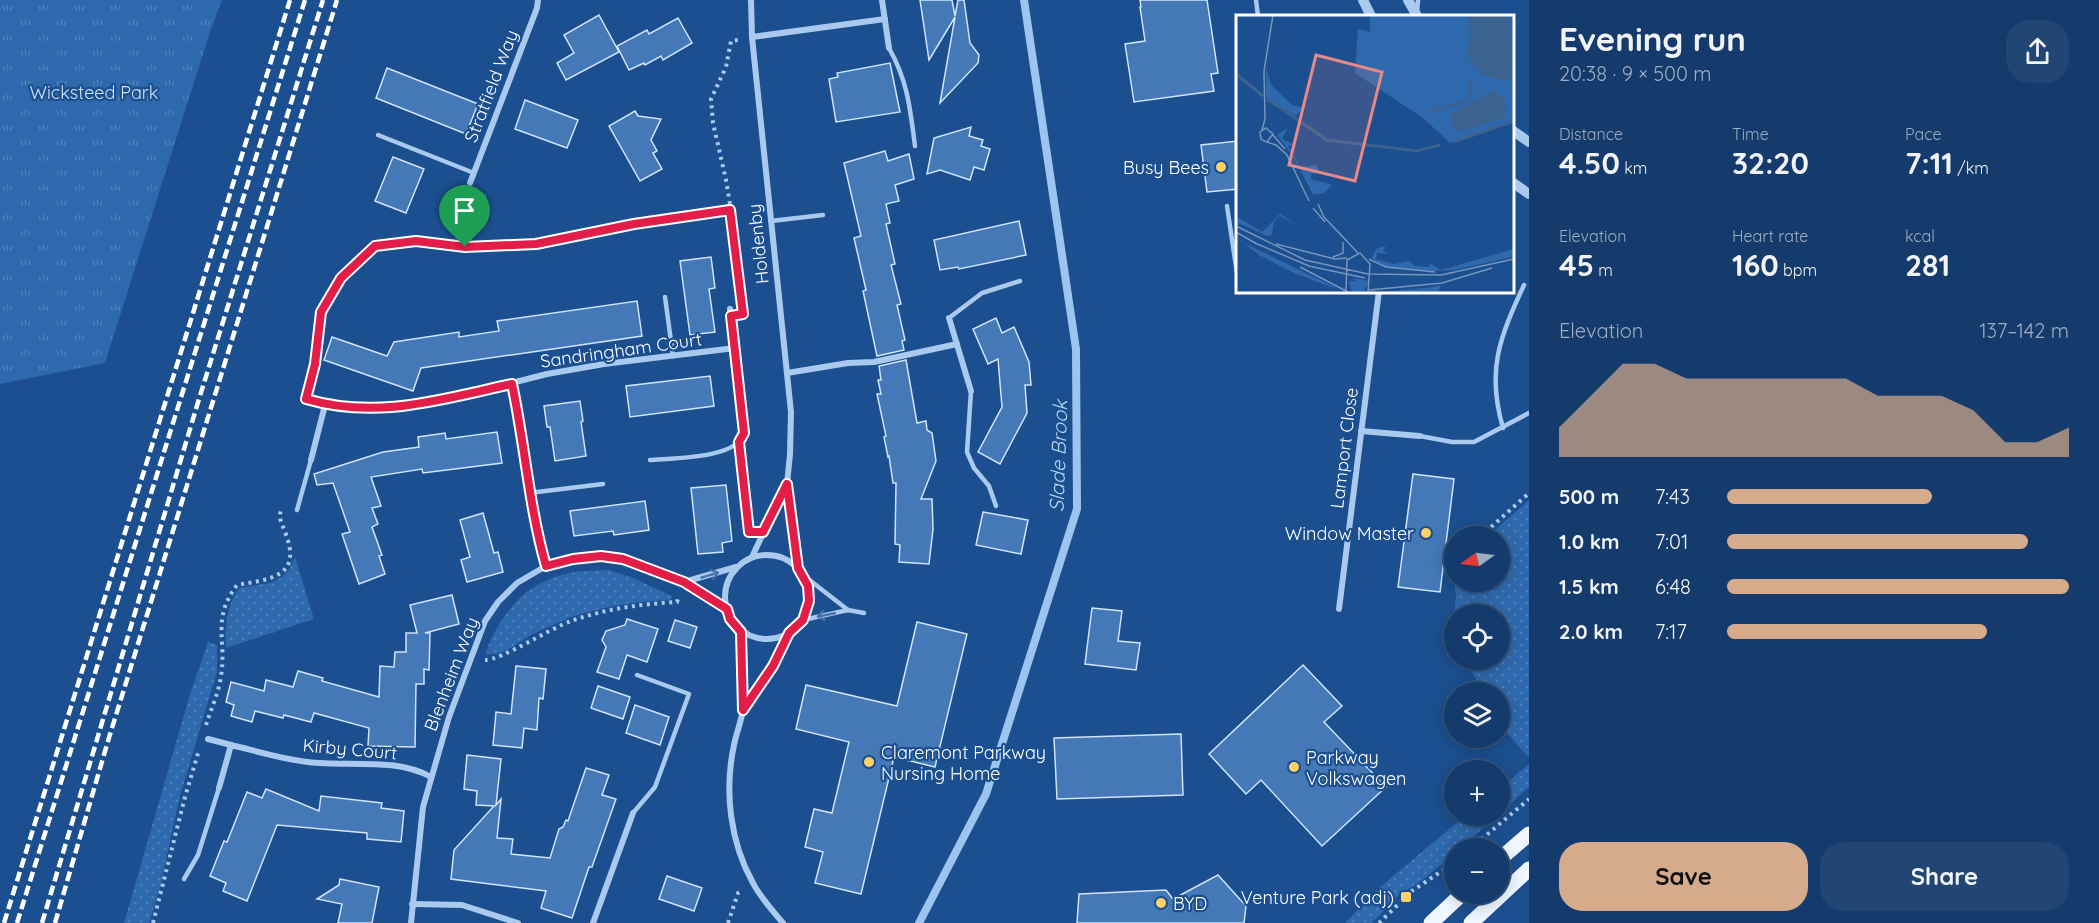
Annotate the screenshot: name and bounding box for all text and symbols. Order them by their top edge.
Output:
inset map [1236,15,1514,292]
text: Evening run [1559,18,1746,59]
button: share [2006,20,2069,83]
street label: Stratfield Way [459,27,523,145]
text: 20:38 · 9 × 500 m [1559,61,1712,86]
park label: Wicksteed Park [30,81,158,104]
text: Distance [1559,124,1623,144]
text: Time [1732,124,1769,144]
text: Pace [1905,124,1941,144]
text: 4.50 [1559,144,1620,182]
text: 32:20 [1732,144,1809,182]
text: 7:11 [1905,144,1953,182]
place label: Busy Bees [1123,156,1209,179]
text: km [1620,158,1647,178]
text: /km [1953,158,1989,178]
marker: Busy Bees [1214,160,1228,174]
pin [439,185,490,247]
icon: arrive [448,194,481,227]
street label: Holdenby [742,203,774,285]
text: Elevation [1559,226,1626,246]
text: Heart rate [1732,226,1808,246]
text: kcal [1905,226,1935,246]
text: 45 [1559,246,1594,284]
text: 160 [1732,246,1779,284]
text: 281 [1905,246,1950,284]
text: m [1594,260,1613,280]
text: bpm [1779,260,1817,280]
text: Elevation [1559,318,1643,343]
text: 137–142 m [1979,318,2069,343]
street label: Sandringham Court [539,327,703,373]
street label: Lamport Close [1325,386,1363,510]
water label: Slade Brook [1044,397,1073,512]
text: 500 m [1559,484,1619,509]
text: 7:43 [1655,484,1690,509]
place label: Window Master [1285,522,1414,545]
marker: Window Master [1419,526,1433,540]
north arrow [1444,526,1510,592]
map controls [1444,526,1510,904]
text: 1.0 km [1559,529,1619,554]
text: 7:01 [1655,529,1688,554]
one-way arrow [700,569,719,580]
text: 1.5 km [1559,574,1619,599]
text: 6:48 [1655,574,1691,599]
button: locate [1444,604,1510,670]
one-way arrow [816,610,836,621]
street label: Blenheim Way [419,614,483,734]
text: 2.0 km [1559,619,1623,644]
text: 7:17 [1655,619,1687,644]
button: layers [1444,682,1510,748]
street label: Kirby Court [302,733,398,765]
place label: Claremont Parkway Nursing Home [881,741,1046,785]
place label: Parkway Volkswagen [1306,746,1407,790]
marker: Claremont Parkway Nursing Home [862,755,876,769]
marker: Parkway Volkswagen [1287,760,1301,774]
button: + [1444,760,1510,826]
button: − [1444,838,1510,904]
button: Save [1559,842,1808,911]
button: Share [1820,842,2069,911]
place label: Venture Park (adj) [1241,886,1394,909]
marker: Venture Park (adj) [1399,890,1413,904]
place label: BYD [1173,892,1207,915]
marker: BYD [1154,896,1168,910]

